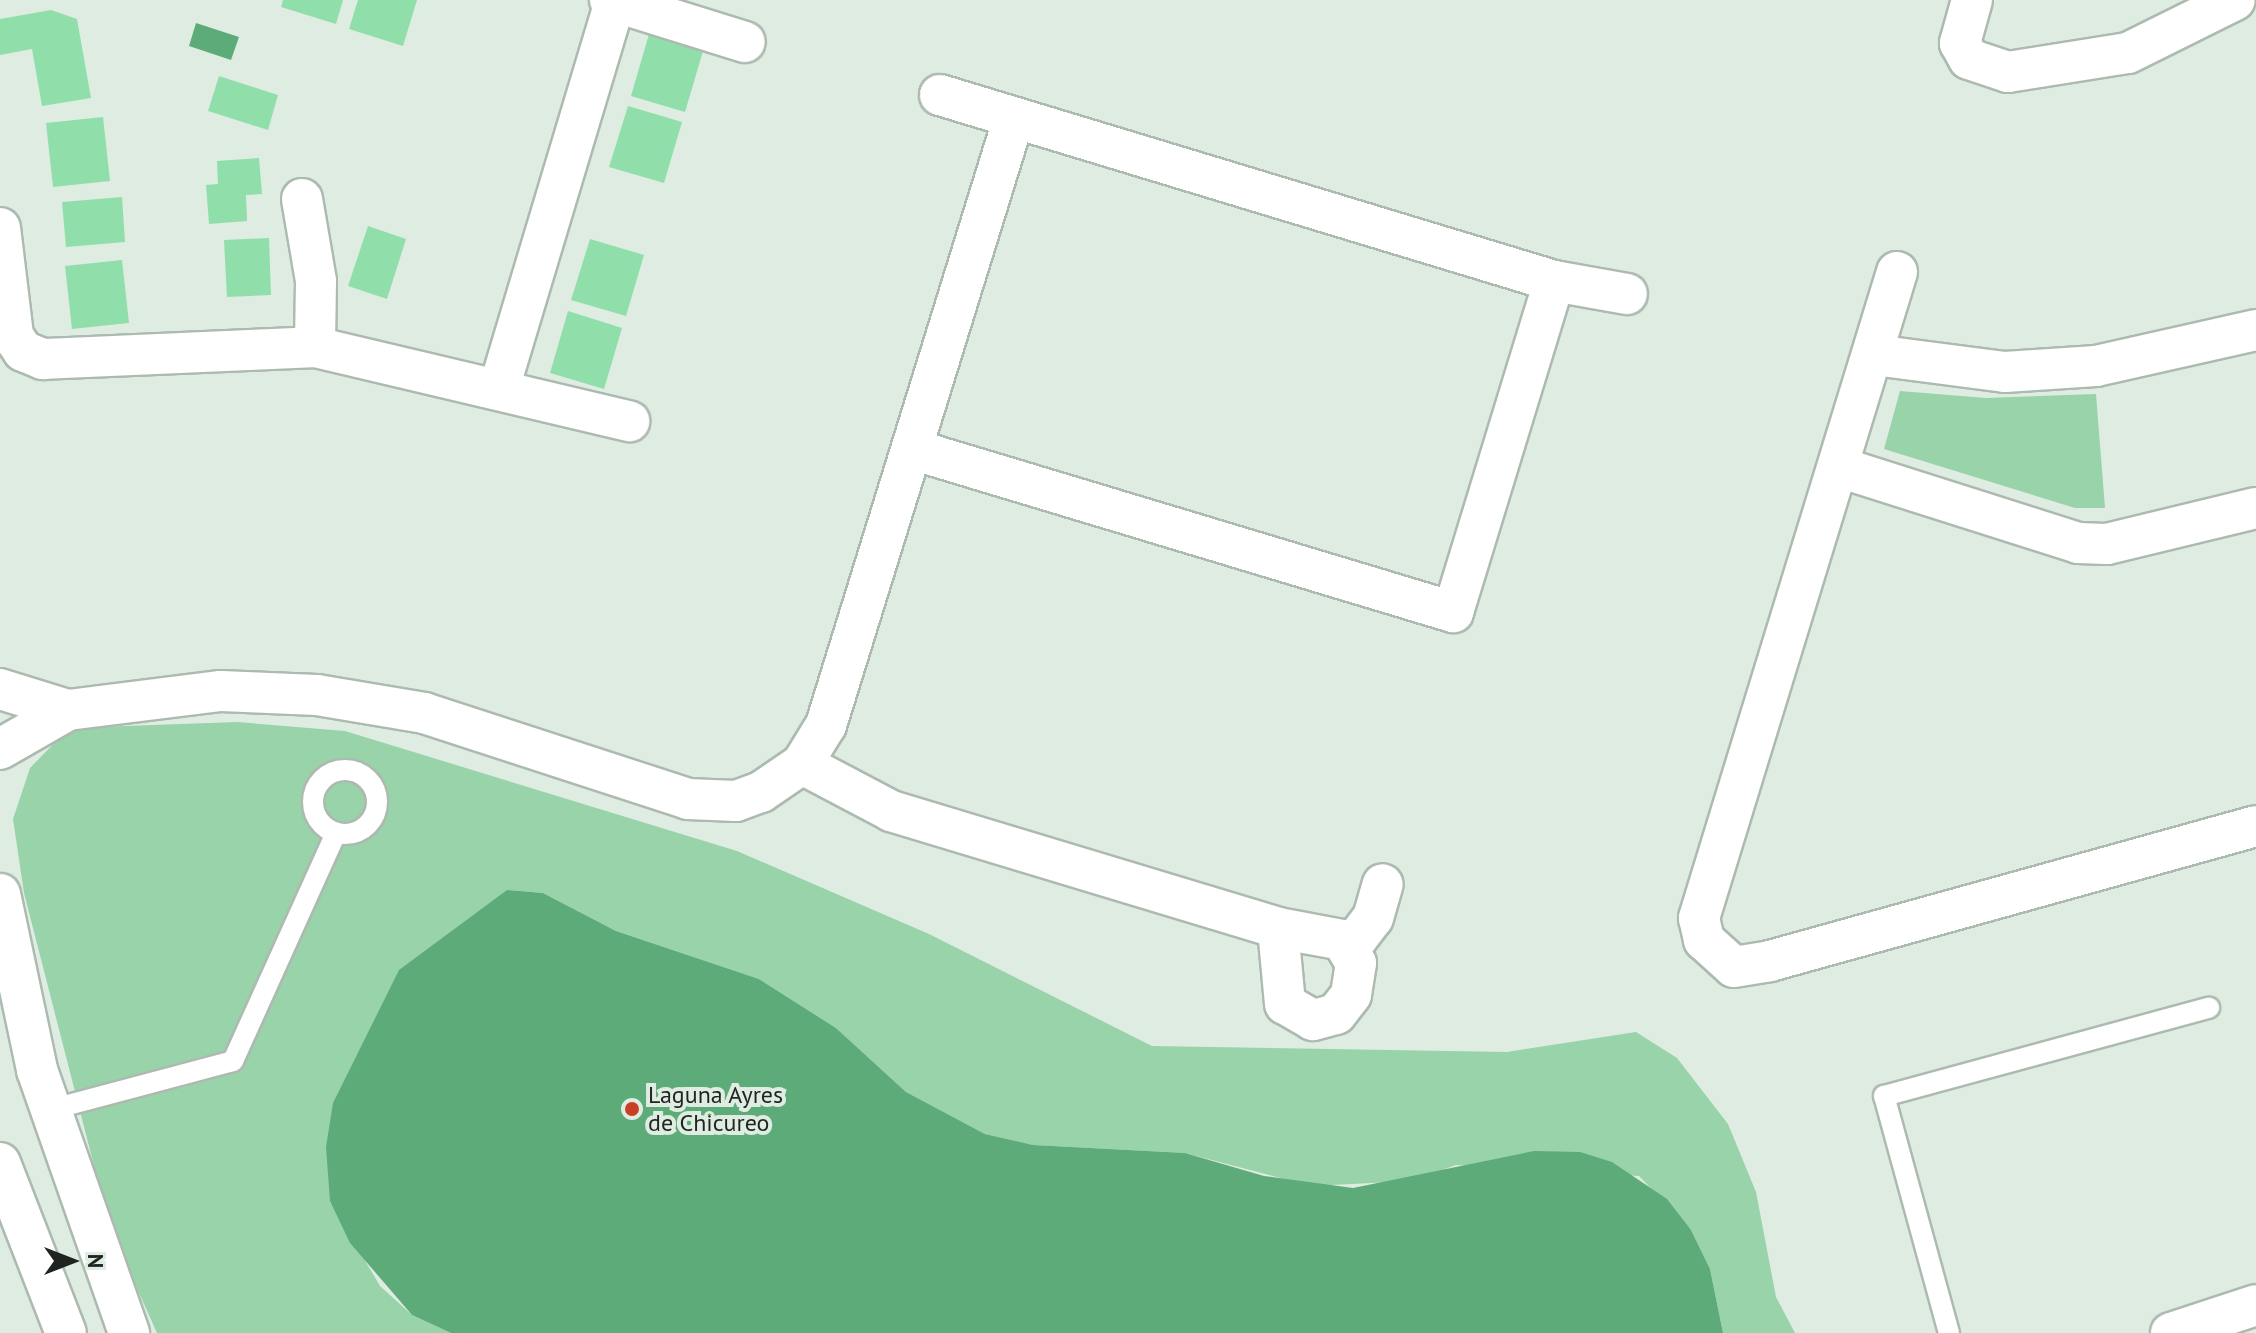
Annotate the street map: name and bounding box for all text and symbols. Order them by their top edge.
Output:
place label: Laguna Ayres de Chicureo [648,1081,784,1137]
marker: Laguna Ayres de Chicureo [623,1100,641,1118]
north arrow [32,1221,112,1301]
text: N [82,1254,110,1268]

